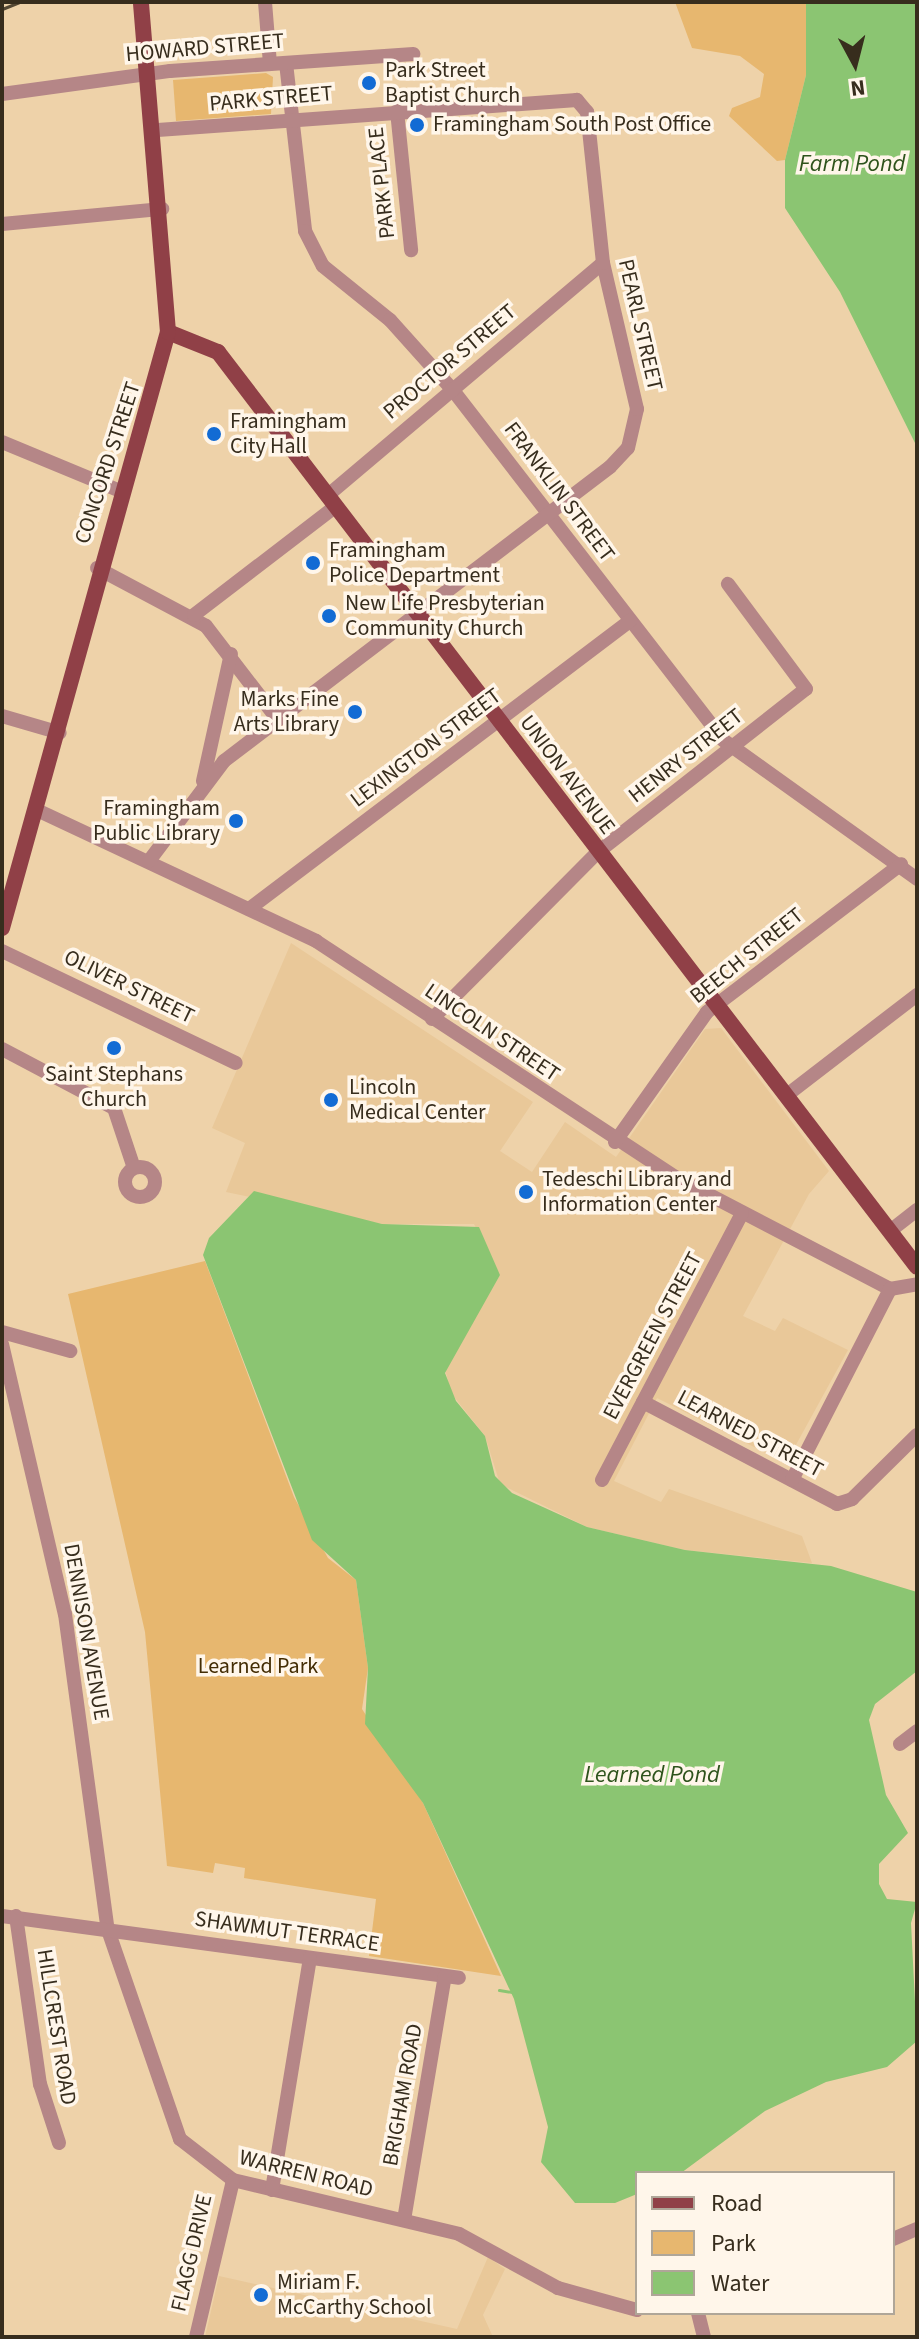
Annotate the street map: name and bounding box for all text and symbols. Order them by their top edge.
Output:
north arrow [815,24,895,104]
street label: HOWARD STREET [125,28,285,68]
place label: Park Street Baptist Church [385,57,520,108]
text: N [849,71,867,105]
marker: Park Street Baptist Church [360,74,378,92]
street label: PARK STREET [208,80,334,118]
place label: Framingham South Post Office [433,112,711,138]
marker: Framingham South Post Office [408,116,426,134]
street label: PARK PLACE [363,126,401,240]
water label: Farm Pond [799,150,905,178]
street label: PEARL STREET [612,257,668,393]
street label: PROCTOR STREET [378,299,522,425]
street label: CONCORD STREET [69,379,147,547]
place label: Framingham City Hall [230,408,347,460]
street label: FRANKLIN STREET [498,417,620,567]
marker: Framingham City Hall [205,425,223,443]
place label: Framingham Police Department [329,537,500,588]
marker: Framingham Police Department [304,554,322,572]
place label: New Life Presbyterian Community Church [345,590,545,642]
marker: New Life Presbyterian Community Church [320,607,338,625]
street label: LEXINGTON STREET [345,683,507,813]
place label: Marks Fine Arts Library [234,686,339,738]
marker: Marks Fine Arts Library [346,703,364,721]
street label: HENRY STREET [623,703,749,809]
street label: UNION AVENUE [514,710,620,840]
place label: Framingham Public Library [93,795,220,846]
marker: Framingham Public Library [227,812,245,830]
street label: BEECH STREET [685,902,809,1010]
street label: OLIVER STREET [60,944,198,1030]
street label: LINCOLN STREET [419,978,565,1088]
marker: Saint Stephans Church [105,1039,123,1057]
place label: Saint Stephans Church [45,1061,183,1112]
place label: Lincoln Medical Center [349,1074,486,1126]
marker: Lincoln Medical Center [320,1089,342,1111]
place label: Tedeschi Library and Information Center [542,1166,732,1218]
marker: Tedeschi Library and Information Center [517,1183,535,1201]
street label: EVERGREEN STREET [598,1248,708,1424]
street label: LEARNED STREET [673,1385,827,1483]
street label: DENNISON AVENUE [57,1542,115,1722]
park label: Learned Park [198,1654,318,1680]
water label: Learned Pond [584,1761,720,1789]
street label: SHAWMUT TERRACE [193,1906,381,1958]
street label: HILLCREST ROAD [31,1947,81,2107]
street label: BRIGHAM ROAD [378,2022,428,2168]
street label: WARREN ROAD [236,2145,376,2203]
legend [635,2171,895,2315]
text: Road [711,2186,763,2221]
street label: FLAGG DRIVE [166,2192,218,2314]
text: Park [711,2226,756,2261]
text: Water [711,2266,769,2301]
place label: Miriam F. McCarthy School [277,2269,432,2320]
marker: Miriam F. McCarthy School [252,2286,270,2304]

